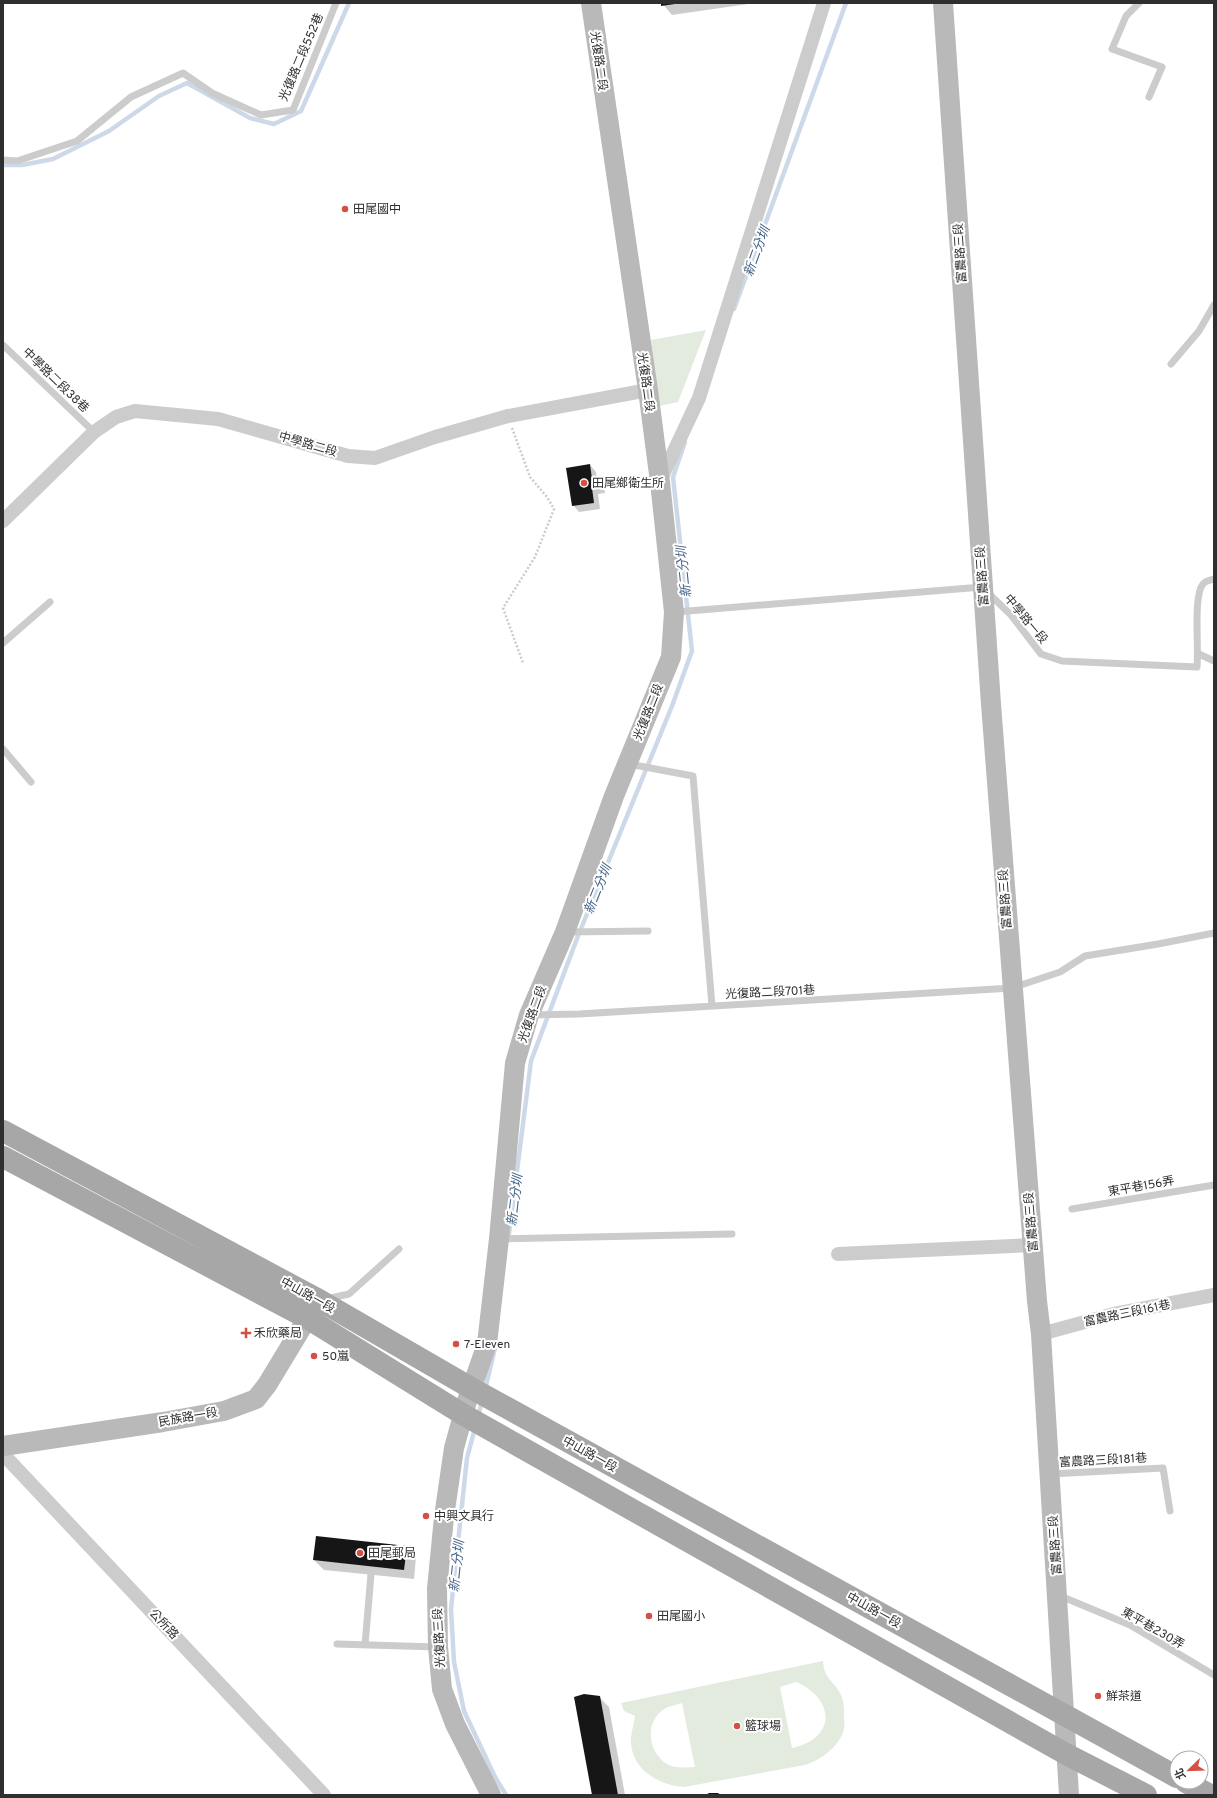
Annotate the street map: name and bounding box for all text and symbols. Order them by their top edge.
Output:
street label: 光復路二段552巷 [276,11,328,104]
street label: 光復路二段 [586,30,610,92]
place label: 田尾國中 [353,202,401,218]
marker: 田尾國中 [340,204,350,214]
street label: 富農路三段 [951,222,971,283]
water label: 新二分圳 [741,223,775,279]
street label: 中學路二段38巷 [19,345,92,417]
street label: 光復路二段 [633,351,657,413]
street label: 中學路二段 [277,429,339,461]
place label: 田尾鄉衛生所 [592,476,664,492]
marker: 田尾鄉衛生所 [579,478,589,488]
water label: 新二分圳 [674,543,696,598]
street label: 富農路三段 [973,545,993,606]
street label: 中學路一段 [1000,592,1051,648]
street label: 光復路二段 [630,682,668,743]
water label: 新二分圳 [582,861,617,917]
street label: 富農路三段 [996,868,1016,929]
street label: 光復路二段 [515,983,551,1045]
street label: 光復路二段701巷 [725,983,815,1003]
water label: 新二分圳 [505,1171,527,1227]
street label: 東平巷156弄 [1107,1173,1176,1201]
street label: 富農路三段 [1021,1191,1043,1253]
street label: 中山路一段 [277,1274,338,1317]
street label: 富農路三段161巷 [1082,1297,1172,1331]
place label: 禾欣藥局 [254,1326,302,1342]
marker: 禾欣藥局 [241,1328,251,1338]
place label: 7-Eleven [464,1337,510,1353]
marker: 7-Eleven [451,1339,461,1349]
place label: 50嵐 [322,1349,349,1365]
marker: 50嵐 [309,1351,319,1361]
street label: 民族路一段 [157,1405,219,1431]
street label: 中山路一段 [559,1433,620,1476]
street label: 富農路三段181巷 [1059,1451,1148,1471]
place label: 中興文具行 [434,1509,494,1525]
marker: 中興文具行 [421,1511,431,1521]
street label: 富農路三段 [1046,1514,1066,1575]
water label: 新二分圳 [447,1538,469,1593]
place label: 田尾郵局 [368,1546,416,1562]
marker: 田尾郵局 [355,1548,365,1558]
street label: 中山路一段 [843,1589,904,1632]
street label: 東平巷230弄 [1118,1604,1187,1653]
street label: 公所路 [145,1606,181,1643]
street label: 光復路三段 [430,1608,450,1668]
place label: 田尾國小 [657,1609,705,1625]
marker: 田尾國小 [644,1611,654,1621]
place label: 鮮茶道 [1106,1689,1142,1705]
marker: 鮮茶道 [1093,1691,1103,1701]
place label: 籃球場 [745,1719,781,1735]
marker: 籃球場 [732,1721,742,1731]
north arrow [1169,1750,1209,1790]
text: 北 [1172,1766,1189,1781]

